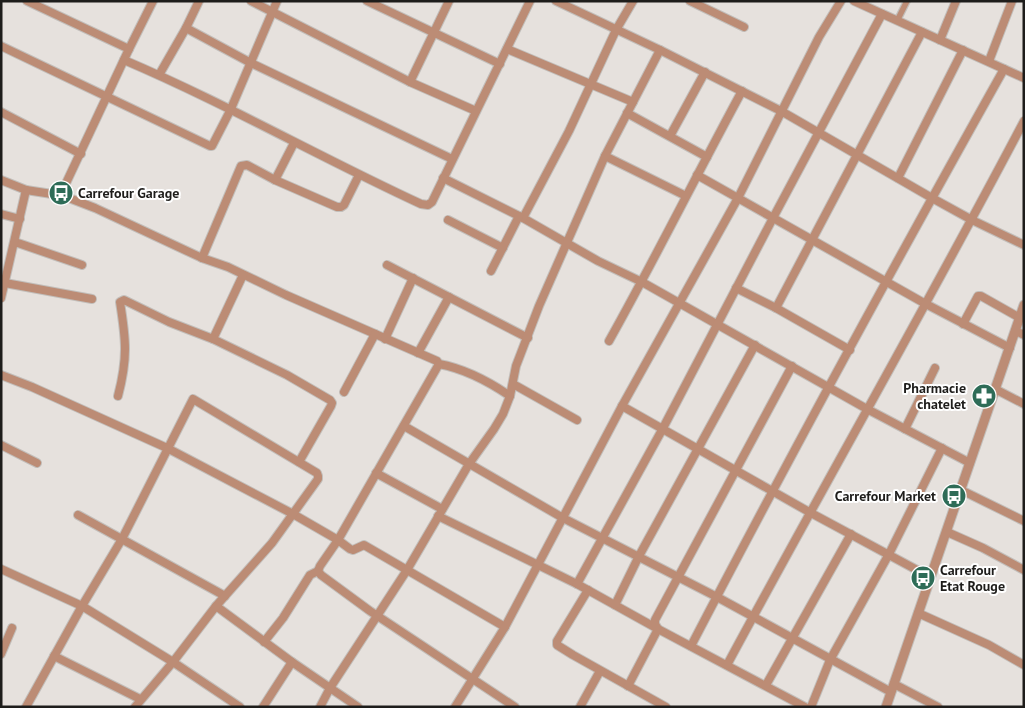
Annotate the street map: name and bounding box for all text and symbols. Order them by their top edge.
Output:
bus stop icon: Carrefour Garage [48,180,74,206]
place label: Carrefour Garage [78,184,179,202]
place label: Pharmacie chatelet [903,379,966,413]
pharmacy icon: Pharmacie chatelet [971,383,997,409]
bus stop icon: Carrefour Market [941,483,967,509]
place label: Carrefour Market [835,487,936,505]
place label: Carrefour Etat Rouge [940,561,1005,595]
bus stop icon: Carrefour Etat Rouge [910,565,936,591]

